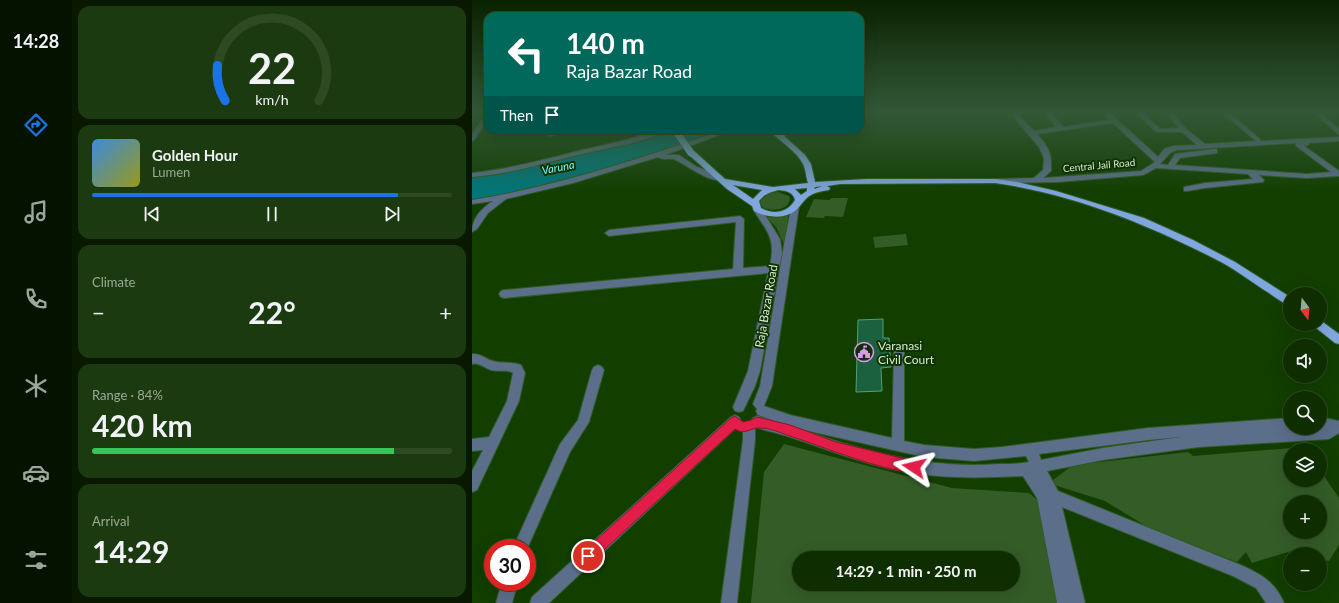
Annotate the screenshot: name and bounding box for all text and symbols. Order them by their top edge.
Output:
text: 140 m [566,26,645,60]
icon: left [500,28,552,80]
text: 14:28 [13,30,59,52]
text: 22 [248,43,296,93]
text: Raja Bazar Road [566,60,692,82]
text: km/h [255,90,289,107]
icon: arrive [541,104,563,126]
text: Then [500,106,533,124]
icon: directions [22,111,50,139]
text: Golden Hour [152,146,238,164]
street label: Central Jail Road [1062,156,1136,174]
water label: Varuna [541,157,576,177]
text: Lumen [152,164,190,180]
icon: music [22,198,50,226]
icon: previous [141,203,163,225]
icon: pause [261,203,283,225]
icon: next [381,203,403,225]
street label: Raja Bazar Road [751,263,781,349]
text: Climate [92,274,135,290]
icon: phone [22,285,50,313]
north arrow [1283,287,1327,331]
map controls [1283,287,1327,591]
text: 22° [248,294,296,330]
text: − [92,299,105,326]
text: + [439,299,452,326]
place label: Varanasi Civil Court [878,338,935,367]
button: sound [1283,339,1327,383]
public building icon: Varanasi Civil Court [853,341,875,363]
icon: climate [22,372,50,400]
text: Range · 84% [92,387,163,403]
button: search [1283,391,1327,435]
text: 420 km [92,407,193,443]
button: layers [1283,443,1327,487]
position arrow [893,446,935,488]
icon: car [22,459,50,487]
button: + [1283,495,1327,539]
text: Arrival [92,513,129,529]
text: 14:29 [92,533,169,569]
speed limit sign: 30 [484,539,536,591]
pin [571,539,605,573]
icon: arrive [577,545,599,567]
icon: filters [22,546,50,574]
button: − [1283,547,1327,591]
text: 14:29 · 1 min · 250 m [836,562,976,580]

